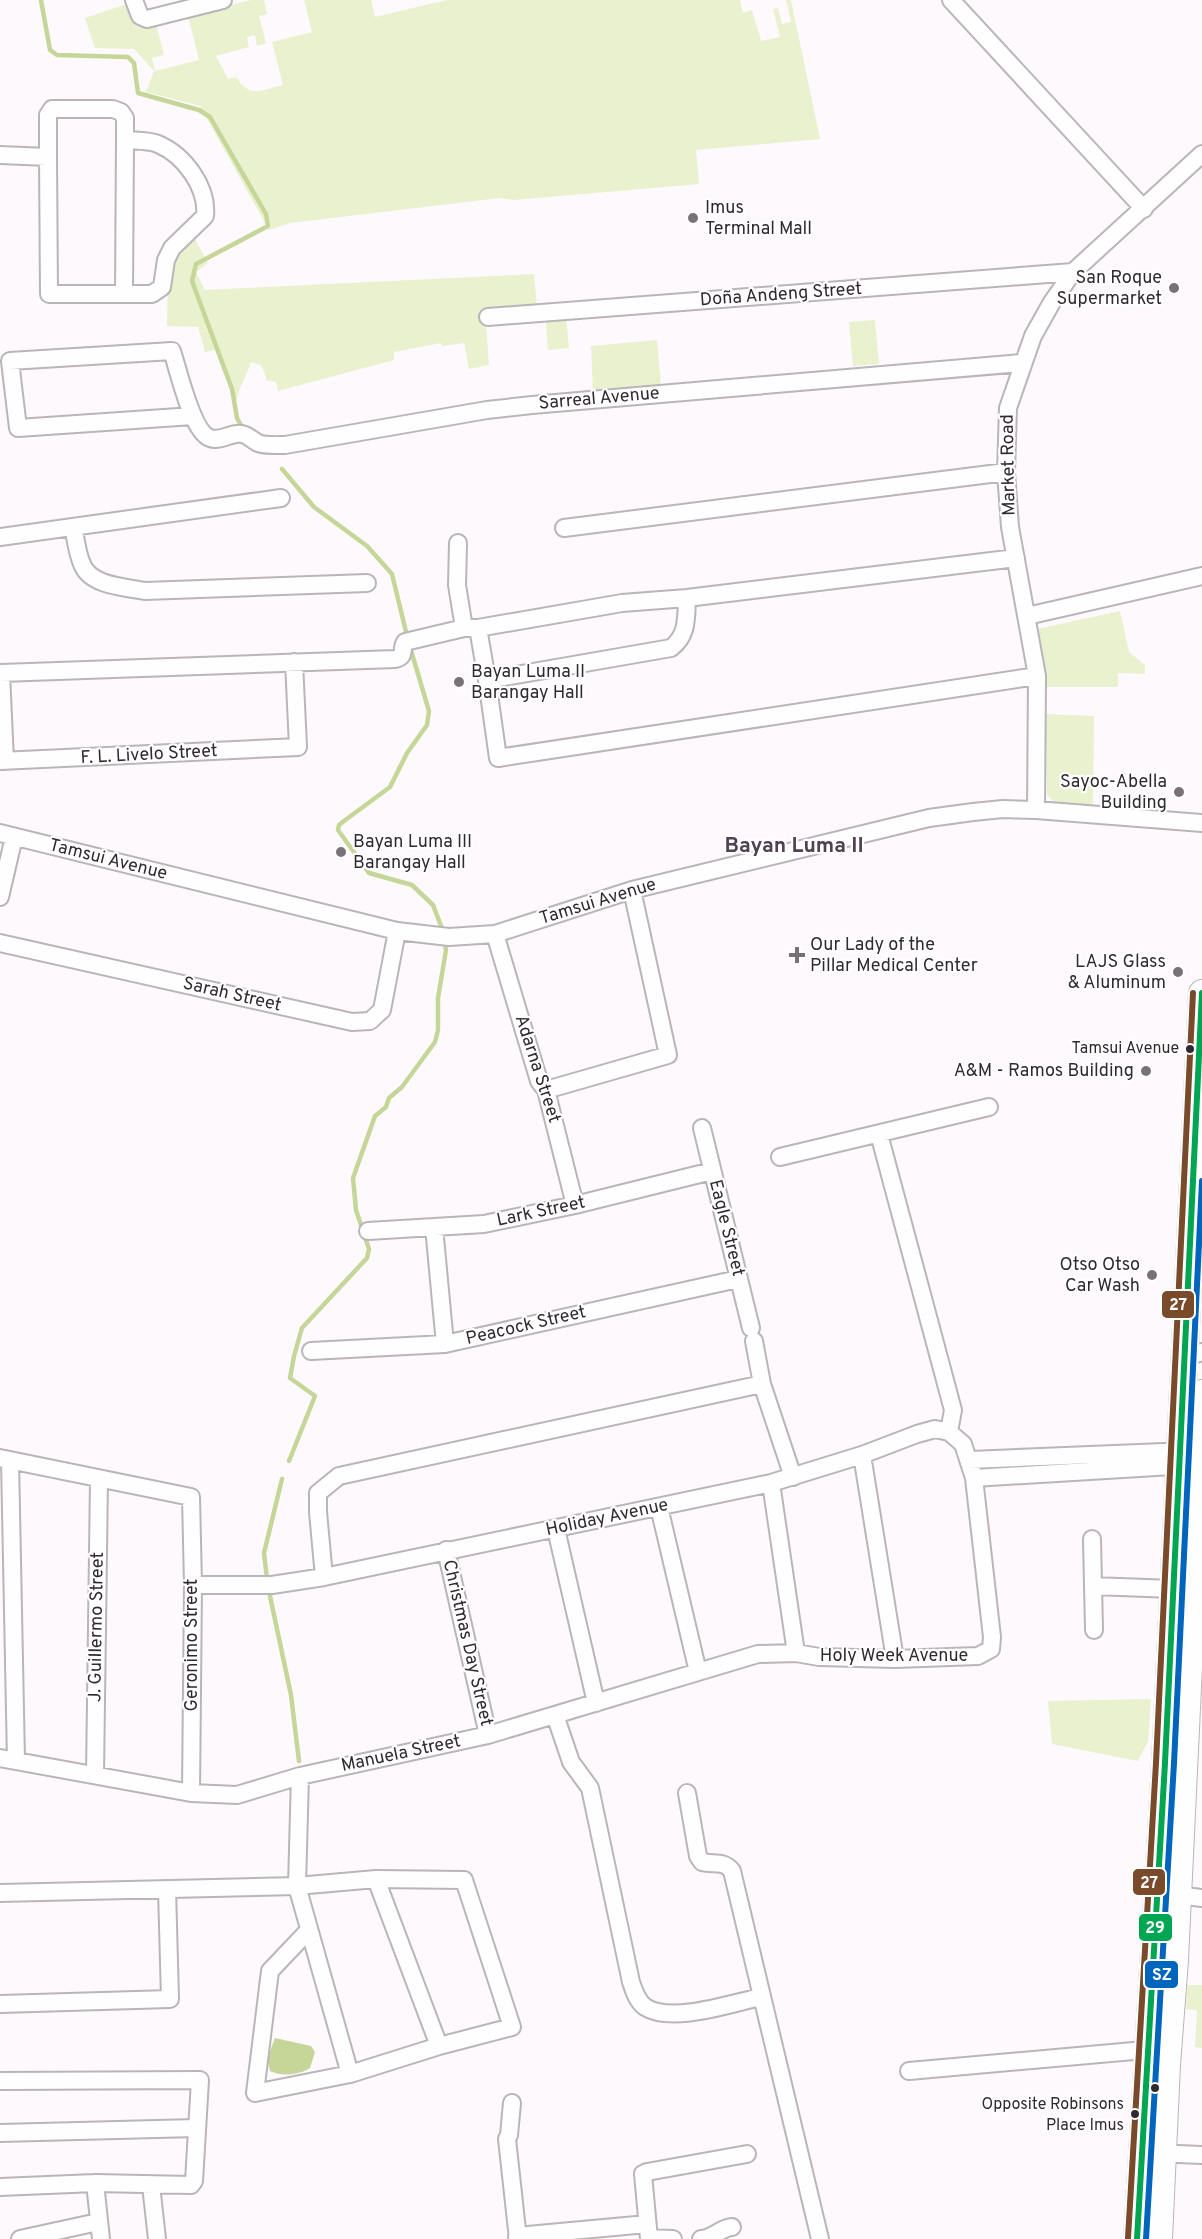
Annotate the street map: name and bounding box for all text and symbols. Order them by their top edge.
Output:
place label: Imus Terminal Mall [705,197,812,241]
marker: Imus Terminal Mall [686,211,700,225]
place label: San Roque Supermarket [1056,267,1162,311]
street label: Doña Andeng Street [699,278,863,312]
marker: San Roque Supermarket [1167,281,1181,295]
street label: Sarreal Avenue [538,382,660,416]
street label: Market Road [997,414,1021,516]
place label: Bayan Luma II Barangay Hall [471,661,585,705]
marker: Bayan Luma II Barangay Hall [452,675,466,689]
street label: F. L. Livelo Street [80,740,218,770]
place label: Sayoc-Abella Building [1060,771,1167,815]
marker: Sayoc-Abella Building [1172,785,1186,799]
place label: Bayan Luma III Barangay Hall [353,831,472,875]
district label: Bayan Luma II [724,833,864,860]
street label: Tamsui Avenue [47,834,169,886]
marker: Bayan Luma III Barangay Hall [334,845,348,859]
street label: Tamsui Avenue [537,873,659,931]
place label: Our Lady of the Pillar Medical Center [810,934,978,978]
marker: Our Lady of the Pillar Medical Center [788,946,806,964]
place label: LAJS Glass & Aluminum [1068,951,1166,995]
marker: LAJS Glass & Aluminum [1171,965,1185,979]
street label: Sarah Street [180,972,284,1018]
street label: Adarna Street [509,1012,565,1126]
place label: Tamsui Avenue [1072,1039,1179,1059]
marker: Tamsui Avenue [1184,1043,1196,1055]
place label: A&M - Ramos Building [954,1060,1134,1083]
marker: A&M - Ramos Building [1139,1064,1153,1078]
street label: Eagle Street [703,1177,749,1279]
street label: Lark Street [495,1191,587,1233]
place label: Otso Otso Car Wash [1060,1254,1140,1298]
marker: Otso Otso Car Wash [1145,1268,1159,1282]
line badge: 27 [1161,1290,1195,1319]
text: 27 [1169,1296,1187,1316]
street label: Peacock Street [464,1301,588,1351]
street label: Holiday Avenue [544,1494,670,1542]
street label: J. Guillermo Street [84,1552,110,1702]
street label: Christmas Day Street [437,1558,497,1728]
street label: Geronimo Street [181,1579,204,1711]
street label: Holy Week Avenue [820,1645,968,1668]
street label: Manuela Street [339,1730,463,1778]
line badge: 27 [1132,1868,1166,1896]
text: 27 [1140,1874,1158,1894]
line badge: 29 [1138,1913,1173,1942]
text: 29 [1145,1919,1165,1939]
line badge: SZ [1144,1960,1179,1989]
text: SZ [1152,1966,1172,1986]
unlabelled marker [1149,2082,1161,2094]
place label: Opposite Robinsons Place Imus [981,2095,1124,2136]
marker: Opposite Robinsons Place Imus [1129,2108,1141,2120]

